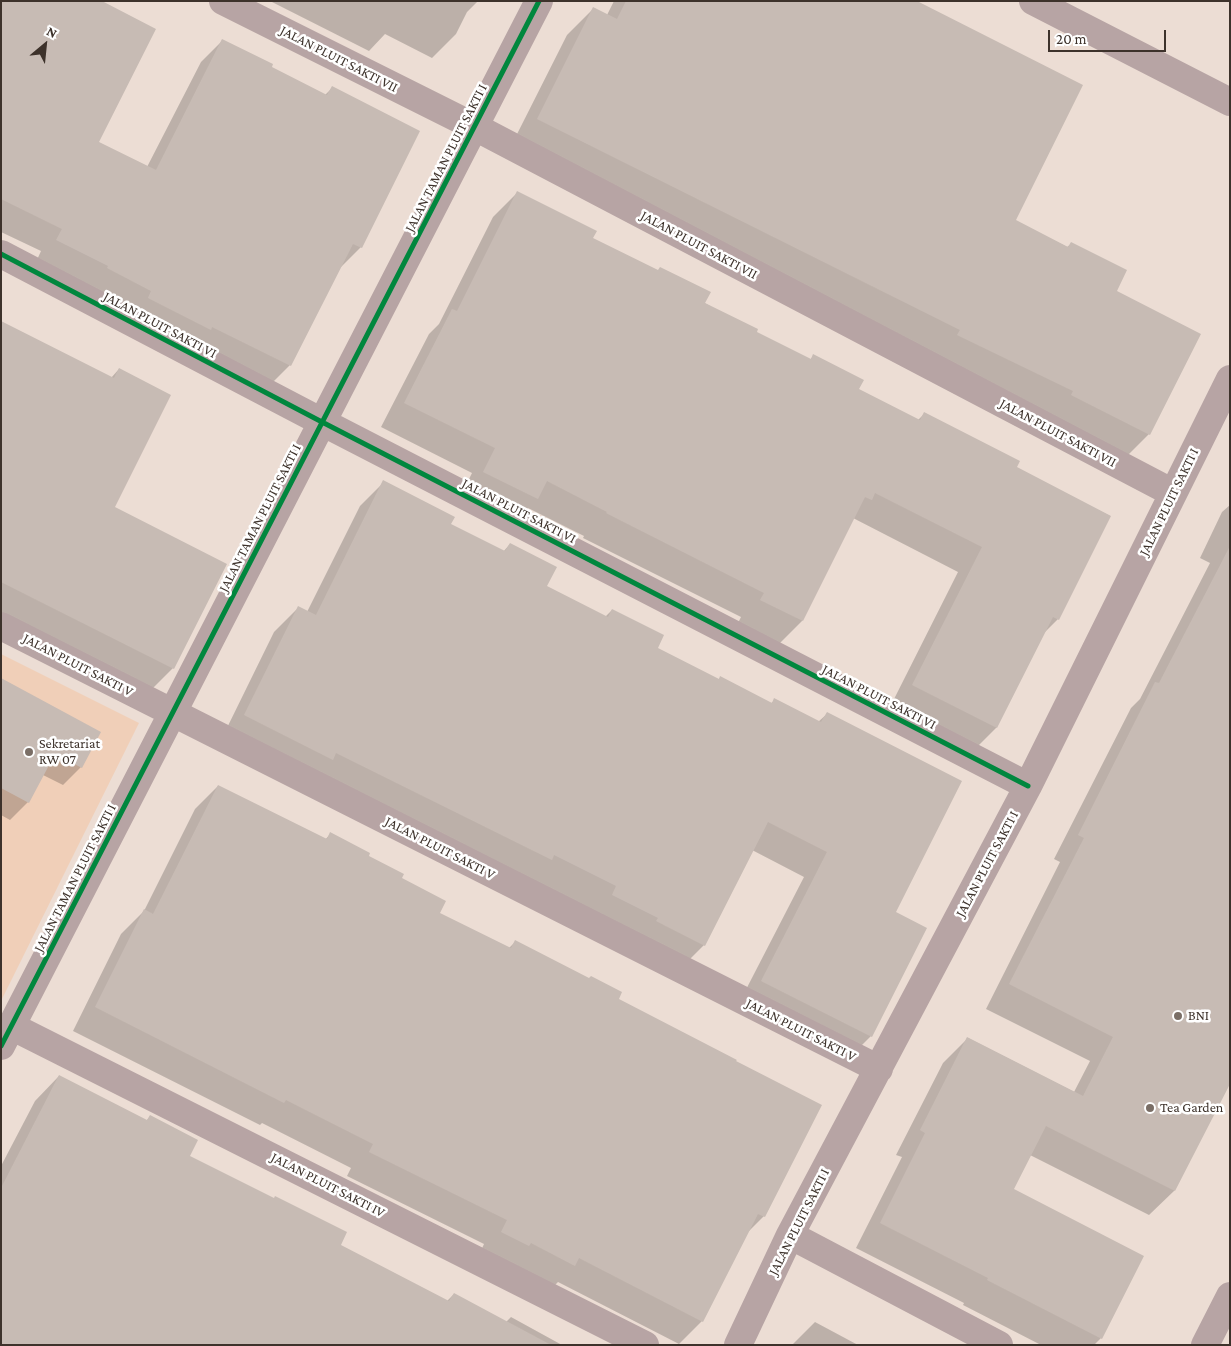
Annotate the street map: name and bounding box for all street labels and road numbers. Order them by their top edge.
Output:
street label: JALAN PLUIT SAKTI VII [277,22,401,96]
street label: JALAN TAMAN PLUIT SAKTI I [401,81,491,235]
street label: JALAN PLUIT SAKTI VII [638,207,760,283]
street label: JALAN PLUIT SAKTI VI [101,288,219,362]
street label: JALAN PLUIT SAKTI VII [997,395,1119,471]
street label: JALAN TAMAN PLUIT SAKTI I [215,441,305,595]
street label: JALAN PLUIT SAKTI I [1136,445,1202,559]
street label: JALAN PLUIT SAKTI VI [459,475,579,547]
street label: JALAN PLUIT SAKTI V [20,630,136,700]
street label: JALAN PLUIT SAKTI VI [819,661,939,733]
street label: JALAN TAMAN PLUIT SAKTI I [30,801,120,955]
street label: JALAN PLUIT SAKTI I [952,808,1022,920]
street label: JALAN PLUIT SAKTI V [382,813,498,883]
street label: JALAN PLUIT SAKTI V [743,995,859,1065]
street label: JALAN PLUIT SAKTI IV [268,1149,388,1221]
street label: JALAN PLUIT SAKTI I [765,1166,833,1278]

